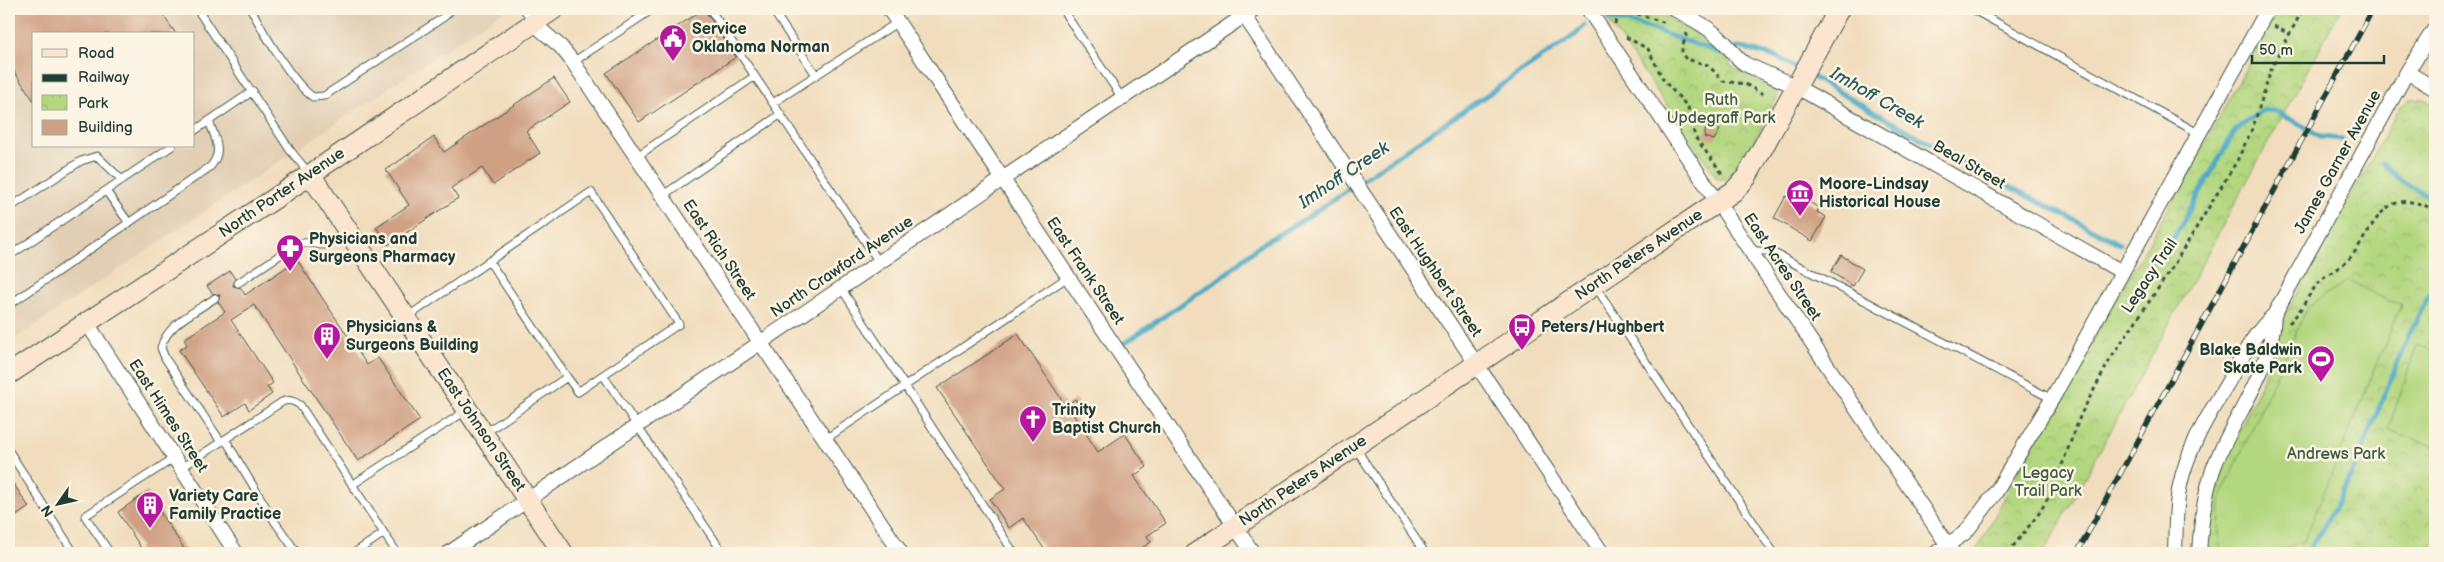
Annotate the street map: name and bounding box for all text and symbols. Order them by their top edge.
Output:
place label: Service Oklahoma Norman [692,20,830,57]
public building icon: Service Oklahoma Norman [658,23,688,62]
legend [32,32,195,148]
scale bar [2252,32,2384,64]
text: 50 m [2259,41,2293,60]
text: Road [78,44,114,63]
water label: Imhoff Creek [1826,62,1929,134]
text: Railway [78,68,129,87]
street label: James Garner Avenue [2291,86,2386,237]
park label: Ruth Updegraff Park [1667,91,1775,128]
text: Park [78,94,109,113]
text: Building [78,118,133,137]
water label: Imhoff Creek [1294,136,1394,214]
street label: Beal Street [1929,137,2009,194]
street label: North Porter Avenue [216,144,349,242]
place label: Moore-Lindsay Historical House [1819,175,1940,212]
museum icon: Moore-Lindsay Historical House [1785,178,1815,217]
street label: East Rich Street [678,196,760,304]
street label: East Hughbert Street [1384,203,1486,341]
street label: North Peters Avenue [1572,205,1707,305]
street label: East Acres Street [1739,210,1825,324]
street label: North Crawford Avenue [767,212,917,322]
street label: East Frank Street [1042,214,1128,328]
place label: Physicians and Surgeons Pharmacy [309,230,456,267]
pharmacy icon: Physicians and Surgeons Pharmacy [275,233,305,272]
street label: Legacy Trail [2118,235,2182,317]
bus stop icon: Peters/Hughbert [1507,312,1537,351]
place label: Physicians & Surgeons Building [346,318,479,355]
place label: Peters/Hughbert [1541,318,1665,337]
building icon: Physicians & Surgeons Building [312,321,342,360]
place label: Blake Baldwin Skate Park [2199,341,2303,378]
sports icon: Blake Baldwin Skate Park [2306,344,2336,383]
street label: East Himes Street [124,356,212,476]
street label: East Johnson Street [433,365,529,495]
place label: Trinity Baptist Church [1052,401,1161,438]
church icon: Trinity Baptist Church [1018,404,1048,443]
street label: North Peters Avenue [1236,431,1371,531]
park label: Andrews Park [2287,445,2385,464]
park label: Legacy Trail Park [2014,464,2082,501]
north arrow [32,480,82,530]
place label: Variety Care Family Practice [169,487,281,524]
building icon: Variety Care Family Practice [135,490,165,529]
text: N [38,502,58,520]

